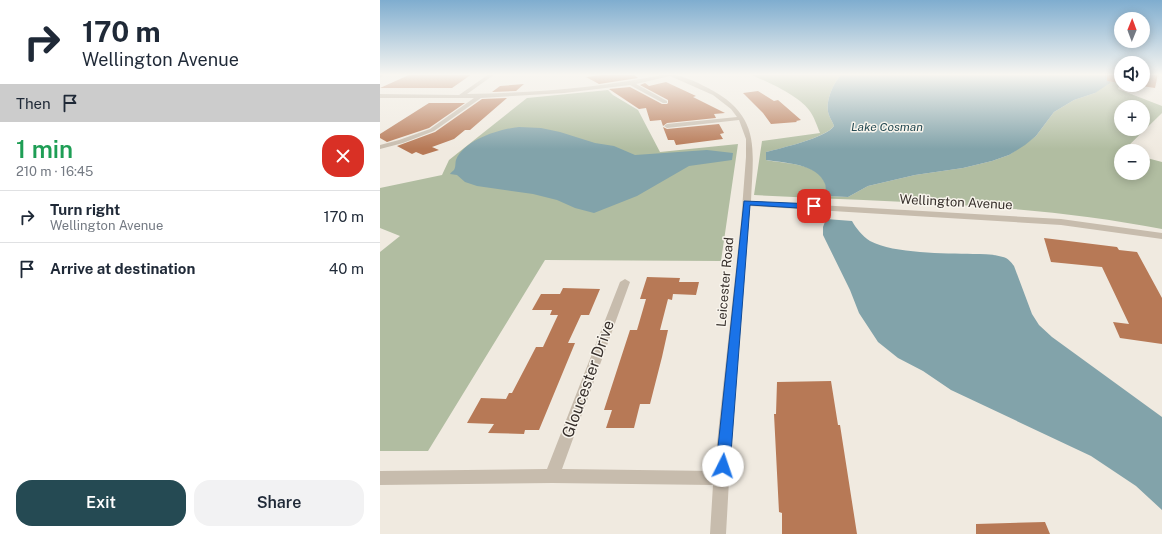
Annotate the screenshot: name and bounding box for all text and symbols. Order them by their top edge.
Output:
north arrow [1114,12,1150,48]
map controls [1114,12,1150,180]
text: 170 m [82,15,161,48]
icon: right [16,16,68,68]
text: Wellington Avenue [82,49,239,70]
button: sound [1114,56,1150,92]
icon: arrive [59,92,81,114]
text: Then [16,95,51,112]
button: + [1114,100,1150,136]
water label: Lake Cosman [851,120,923,134]
text: 1 min [16,135,73,163]
button: close [322,135,364,177]
button: − [1114,144,1150,180]
text: 210 m · 16:45 [16,164,93,179]
pin [797,189,831,223]
street label: Wellington Avenue [899,192,1013,212]
icon: arrive [803,195,825,217]
text: Turn right [50,201,120,218]
icon: right [16,206,38,228]
text: 170 m [323,208,364,225]
text: Wellington Avenue [50,218,163,233]
street label: Leicester Road [714,237,736,327]
icon: arrive [16,258,38,280]
text: Arrive at destination [50,260,195,277]
text: 40 m [329,260,364,277]
street label: Gloucester Drive [558,318,618,440]
position arrow [702,445,744,487]
button: Exit [16,480,186,526]
button: Share [194,480,364,526]

